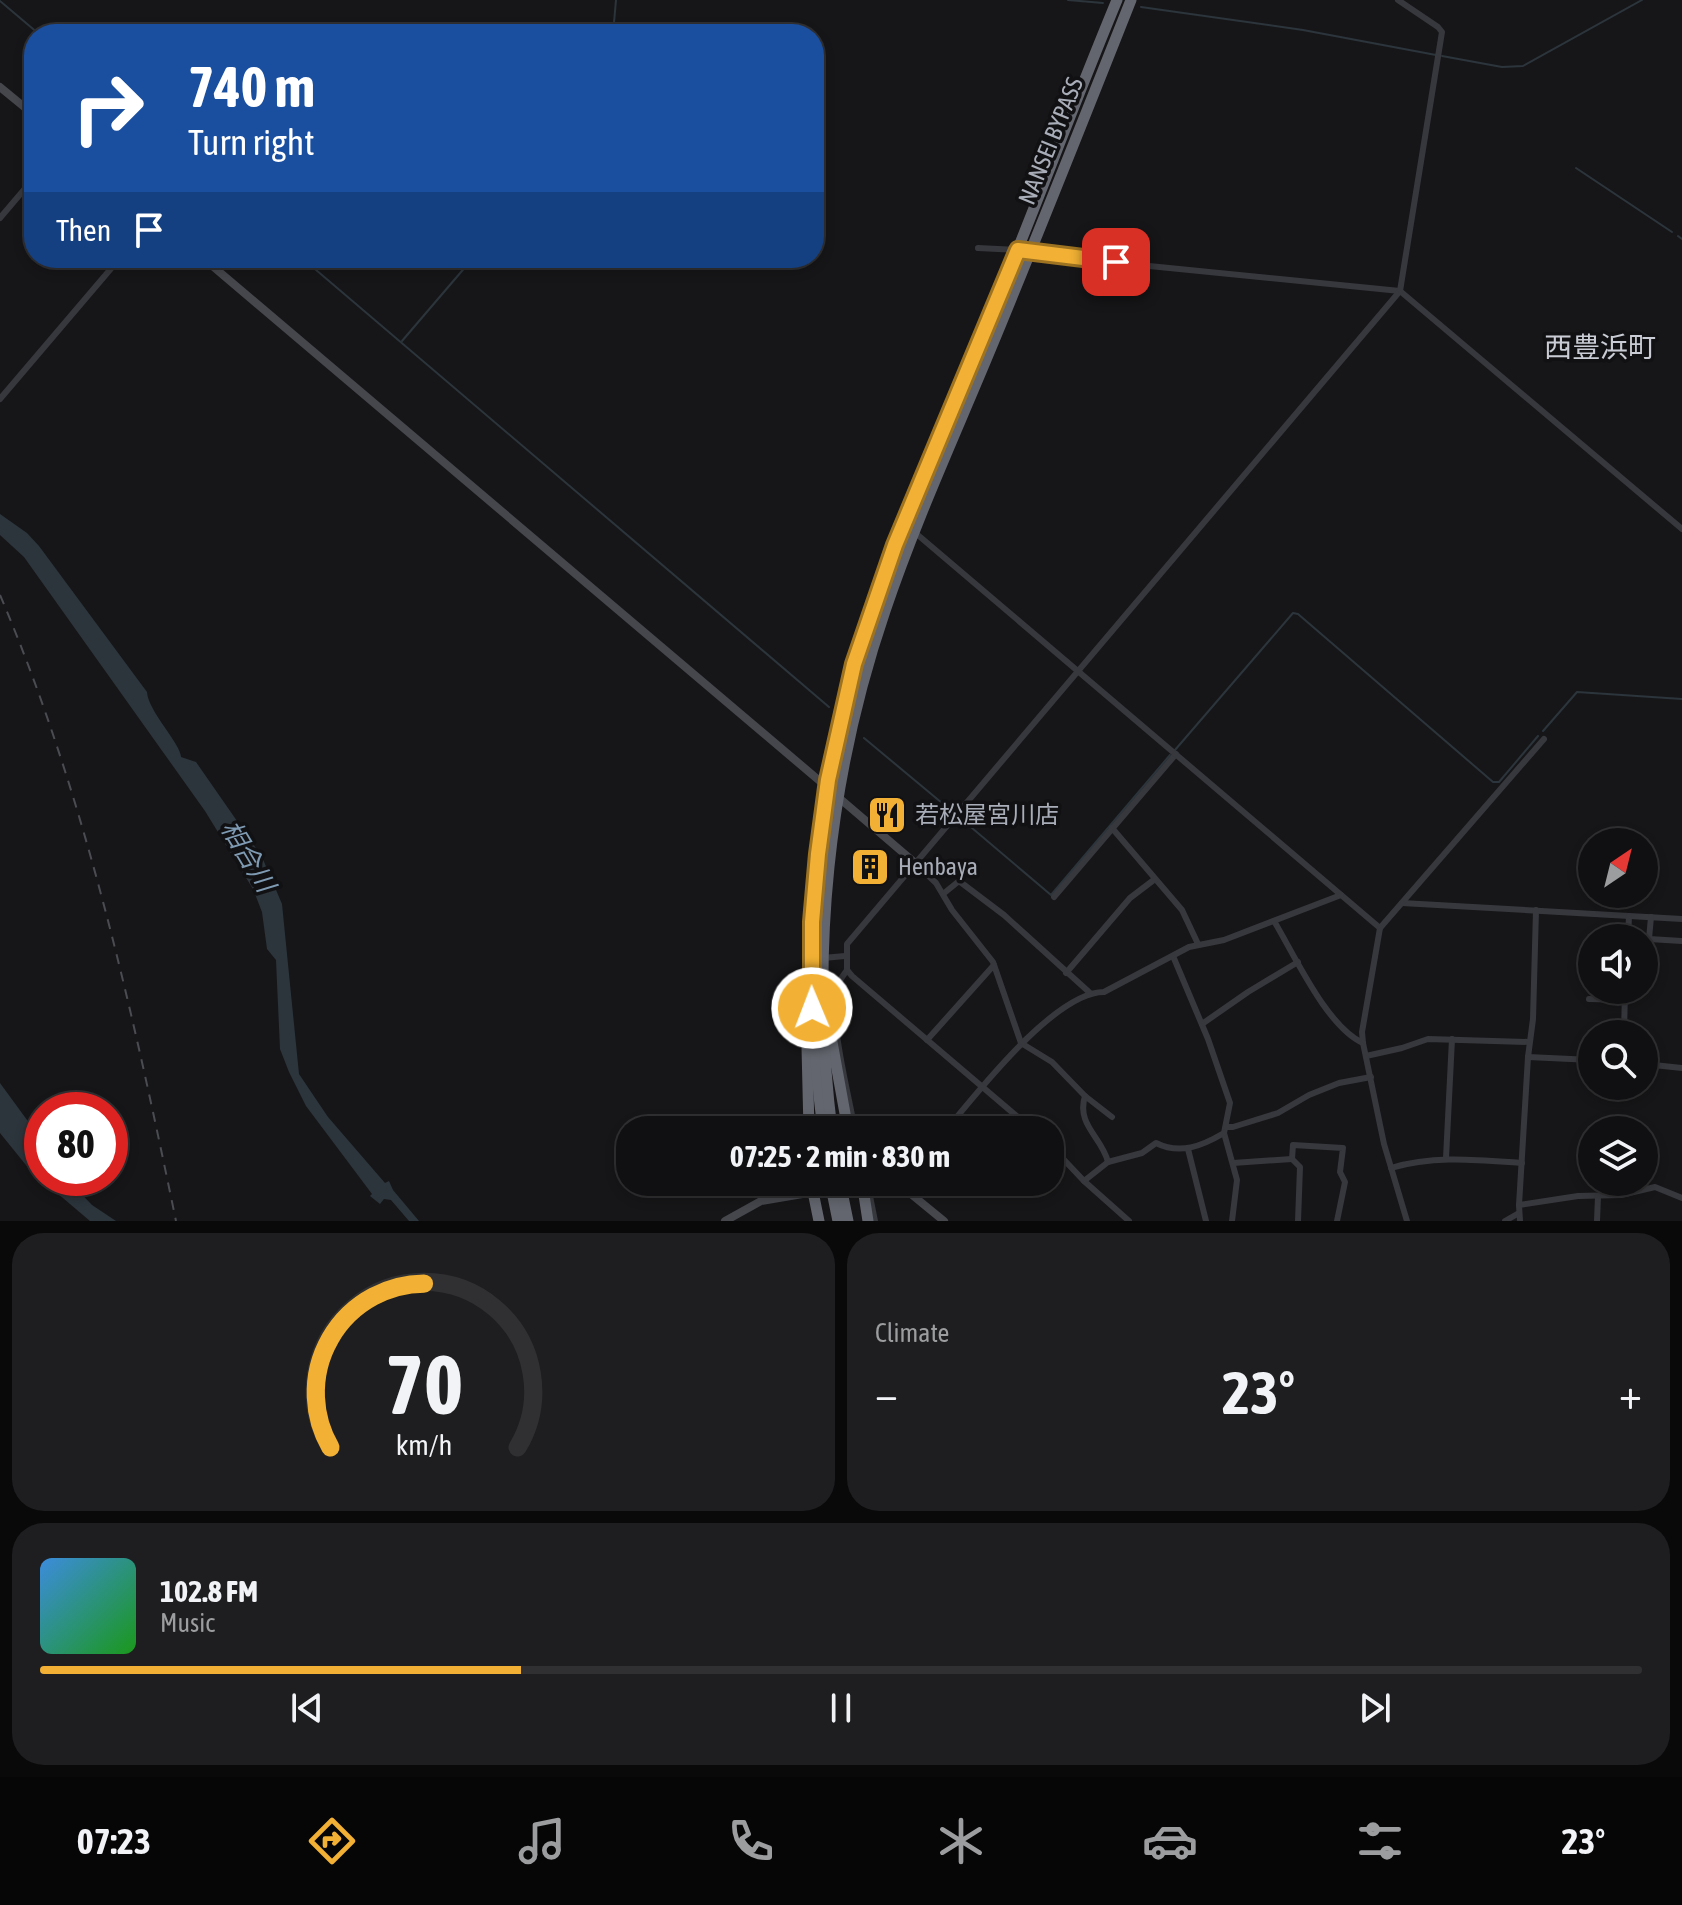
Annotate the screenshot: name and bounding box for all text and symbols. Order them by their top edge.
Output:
text: 740 m [188,55,315,119]
icon: right [56,56,160,160]
street label: NANSEI BYPASS [1013,73,1088,208]
text: Turn right [188,121,315,163]
icon: arrive [127,208,171,252]
text: Then [56,213,111,247]
pin [1082,228,1150,296]
icon: arrive [1094,240,1138,284]
district label: 西豊浜町 [1544,331,1656,363]
restaurant icon: 若松屋宮川店 [866,794,908,836]
place label: 若松屋宮川店 [915,801,1059,828]
water label: 相合川 [215,815,282,900]
north arrow [1578,828,1658,908]
map controls [1578,828,1658,1196]
building icon: Henbaya [849,846,891,888]
place label: Henbaya [898,853,978,880]
button: sound [1578,924,1658,1004]
position arrow [770,966,854,1050]
button: search [1578,1020,1658,1100]
speed limit sign: 80 [24,1092,128,1196]
button: layers [1578,1116,1658,1196]
text: 07:25 · 2 min · 830 m [730,1139,950,1173]
text: Climate [875,1318,949,1348]
text: 70 [384,1336,463,1432]
text: 23° [1222,1358,1295,1427]
text: − [875,1368,898,1418]
text: + [1619,1368,1642,1418]
text: km/h [395,1428,452,1461]
text: 102.8 FM [160,1574,258,1608]
text: Music [160,1608,215,1638]
icon: previous [285,1686,329,1730]
icon: pause [819,1686,863,1730]
icon: next [1353,1686,1397,1730]
icon: directions [304,1813,360,1869]
icon: music [514,1813,570,1869]
icon: phone [723,1813,779,1869]
icon: climate [933,1813,989,1869]
icon: car [1142,1813,1198,1869]
icon: filters [1352,1813,1408,1869]
text: 07:23 [77,1820,151,1862]
text: 23° [1561,1820,1605,1862]

